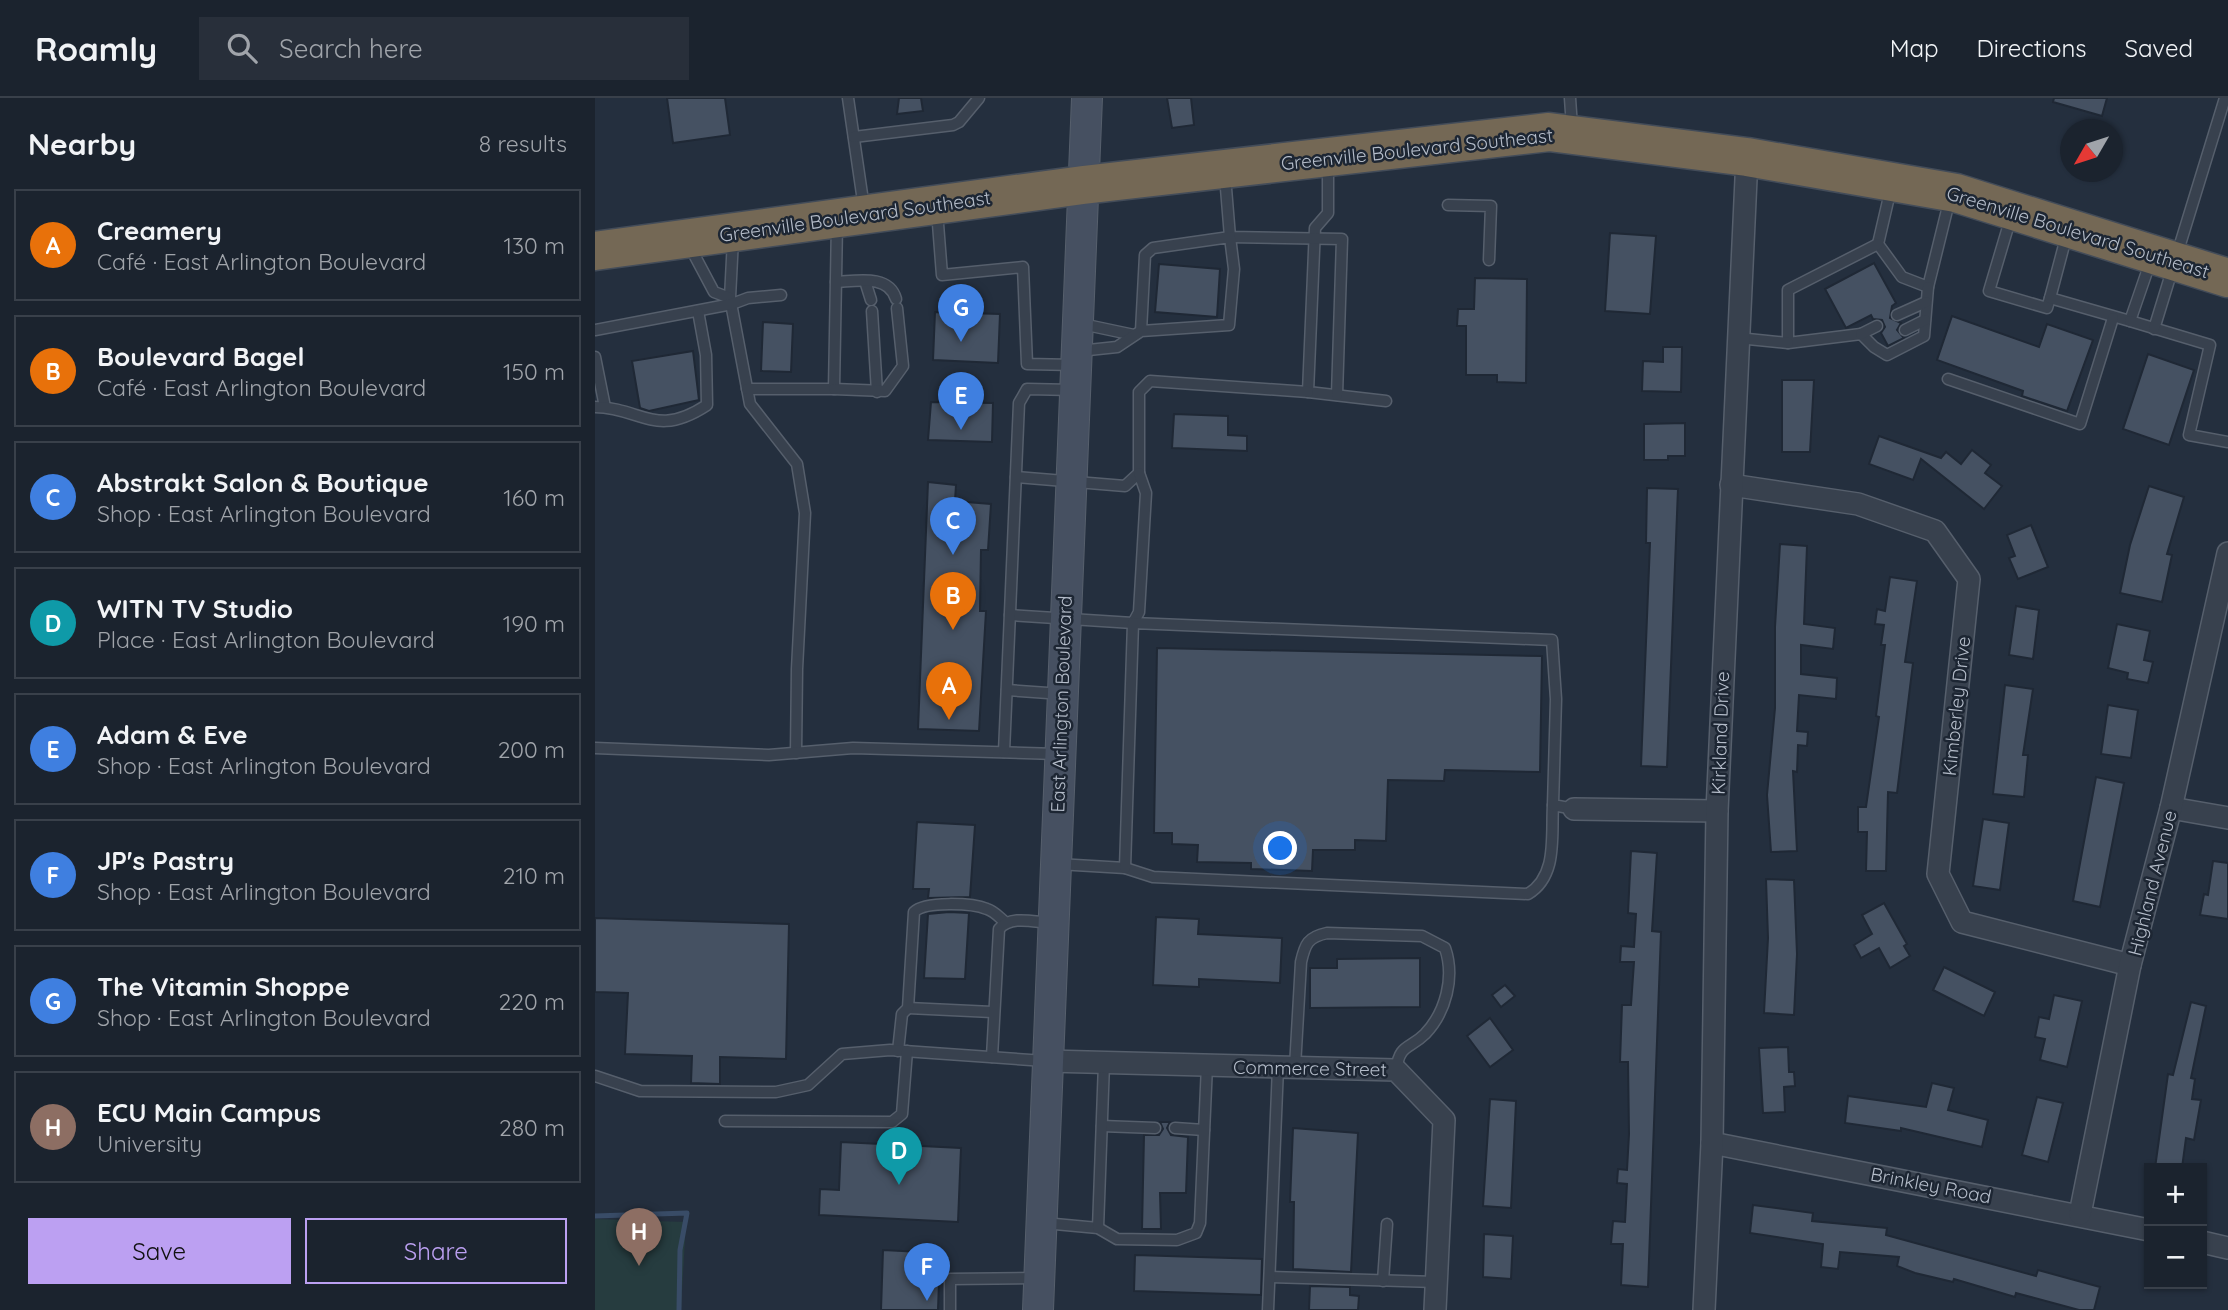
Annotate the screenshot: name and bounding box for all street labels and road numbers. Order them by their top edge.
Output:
street label: Greenville Boulevard Southeast [1280,123,1554,175]
street label: Greenville Boulevard Southeast [1944,181,2212,283]
street label: Greenville Boulevard Southeast [718,185,992,247]
street label: East Arlington Boulevard [1045,595,1077,813]
street label: Kimberley Drive [1937,635,1975,777]
street label: Kirkland Drive [1706,671,1734,795]
street label: Highland Avenue [2122,808,2182,958]
street label: Commerce Street [1233,1055,1387,1081]
street label: Brinkley Road [1868,1162,1994,1208]

